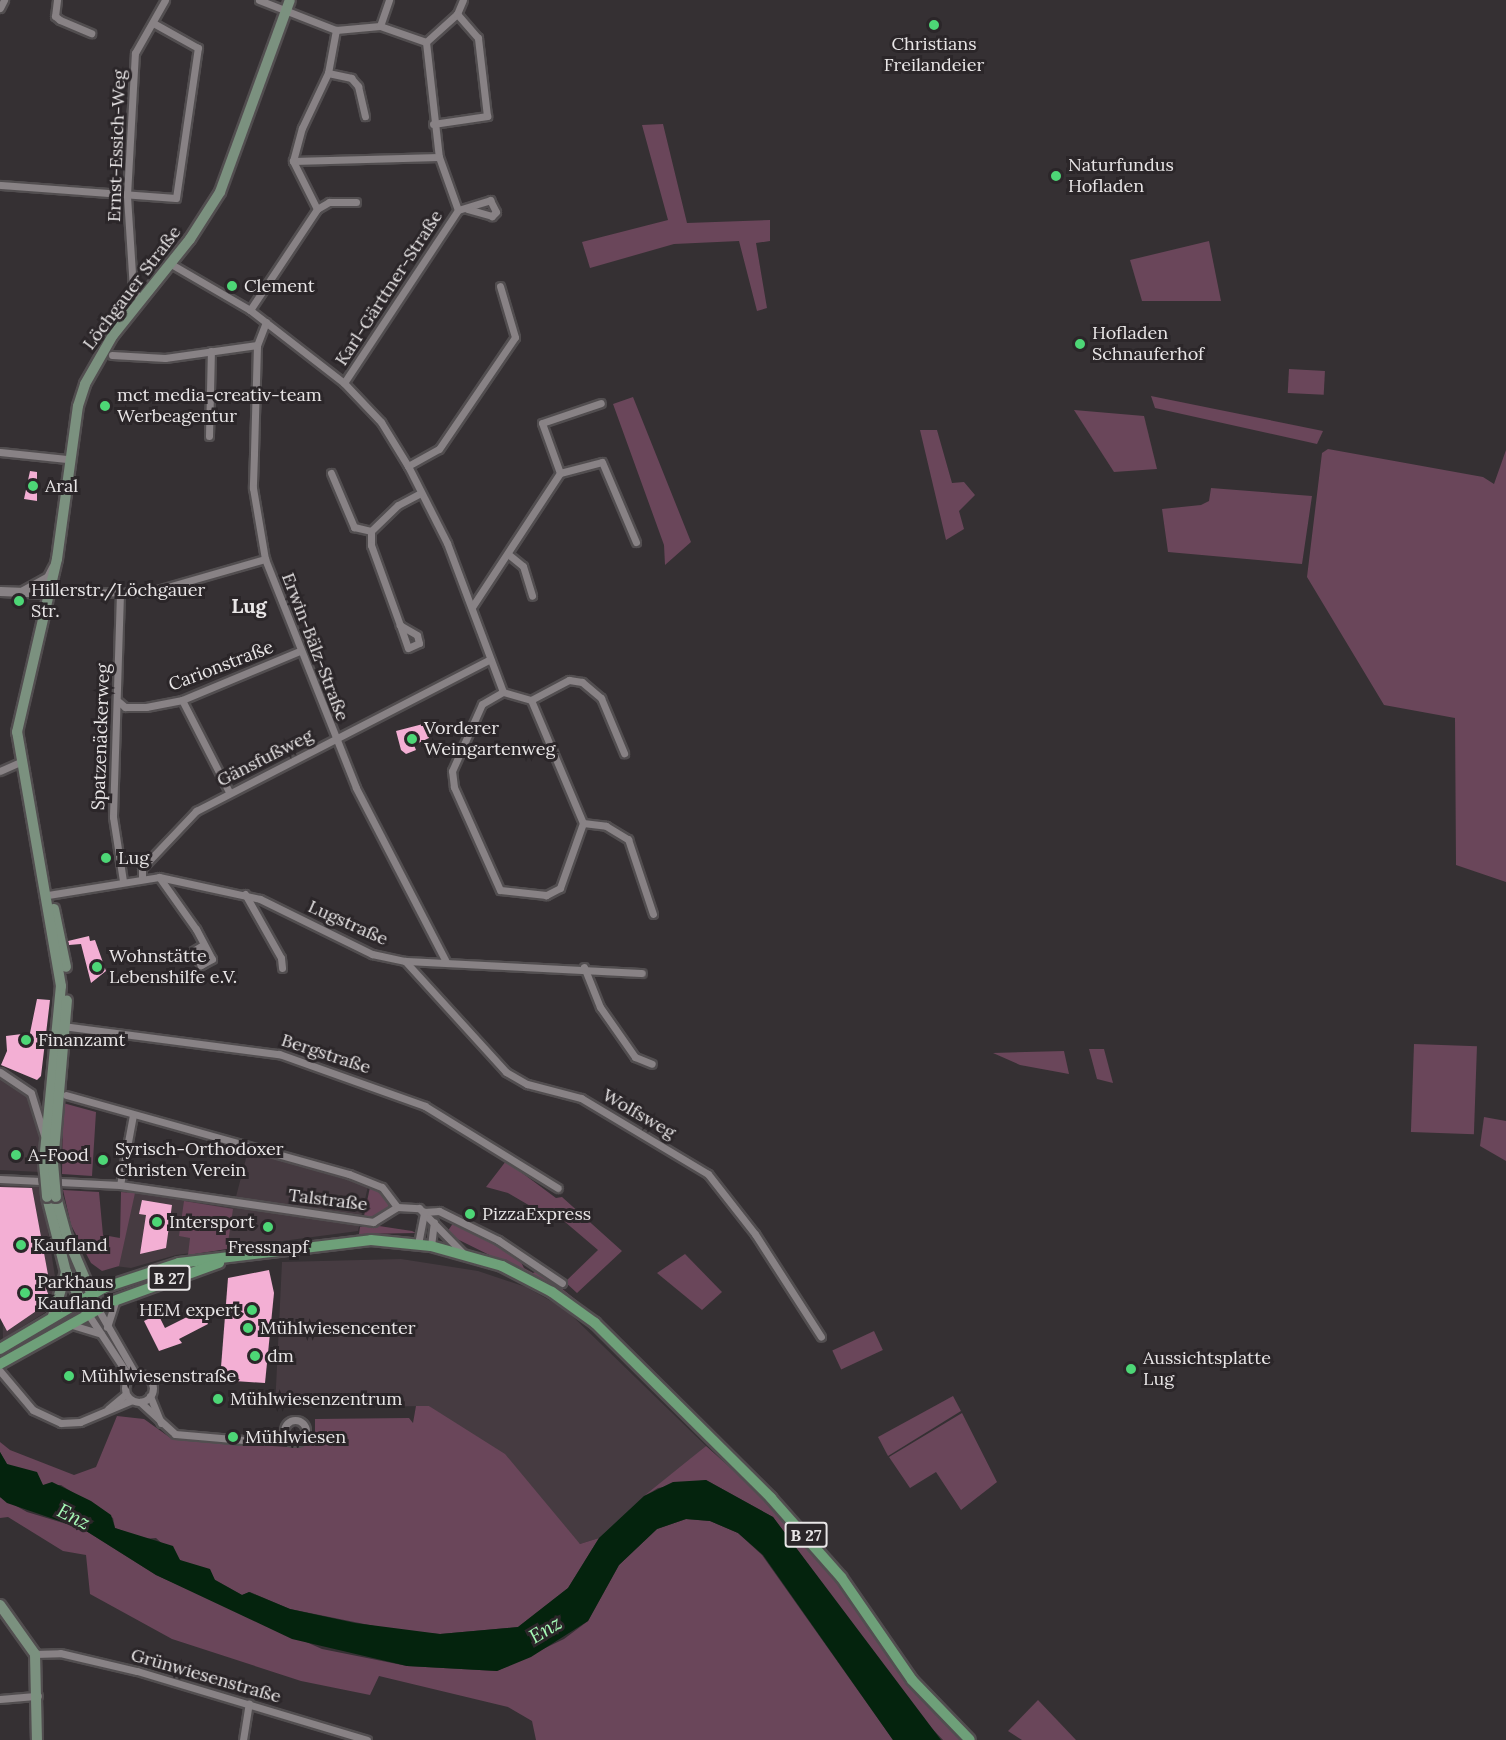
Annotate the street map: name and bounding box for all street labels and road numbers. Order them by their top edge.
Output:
street label: Ernst-Essich-Weg [104,70,130,222]
street label: Karl-Gärttner-Straße [331,206,447,370]
street label: Löchgauer Straße [78,222,186,354]
street label: Erwin-Bälz-Straße [277,570,353,724]
street label: Carionstraße [166,636,276,696]
street label: Spatzenäckerweg [88,663,114,811]
street label: Gänsfußweg [213,725,317,791]
street label: Lugstraße [305,896,391,950]
street label: Bergstraße [278,1029,374,1079]
street label: Wolfsweg [599,1084,679,1144]
street label: Talstraße [287,1184,369,1216]
road number: B 27 [146,1265,192,1291]
road number: B 27 [784,1522,828,1548]
street label: Grünwiesenstraße [128,1644,284,1708]

